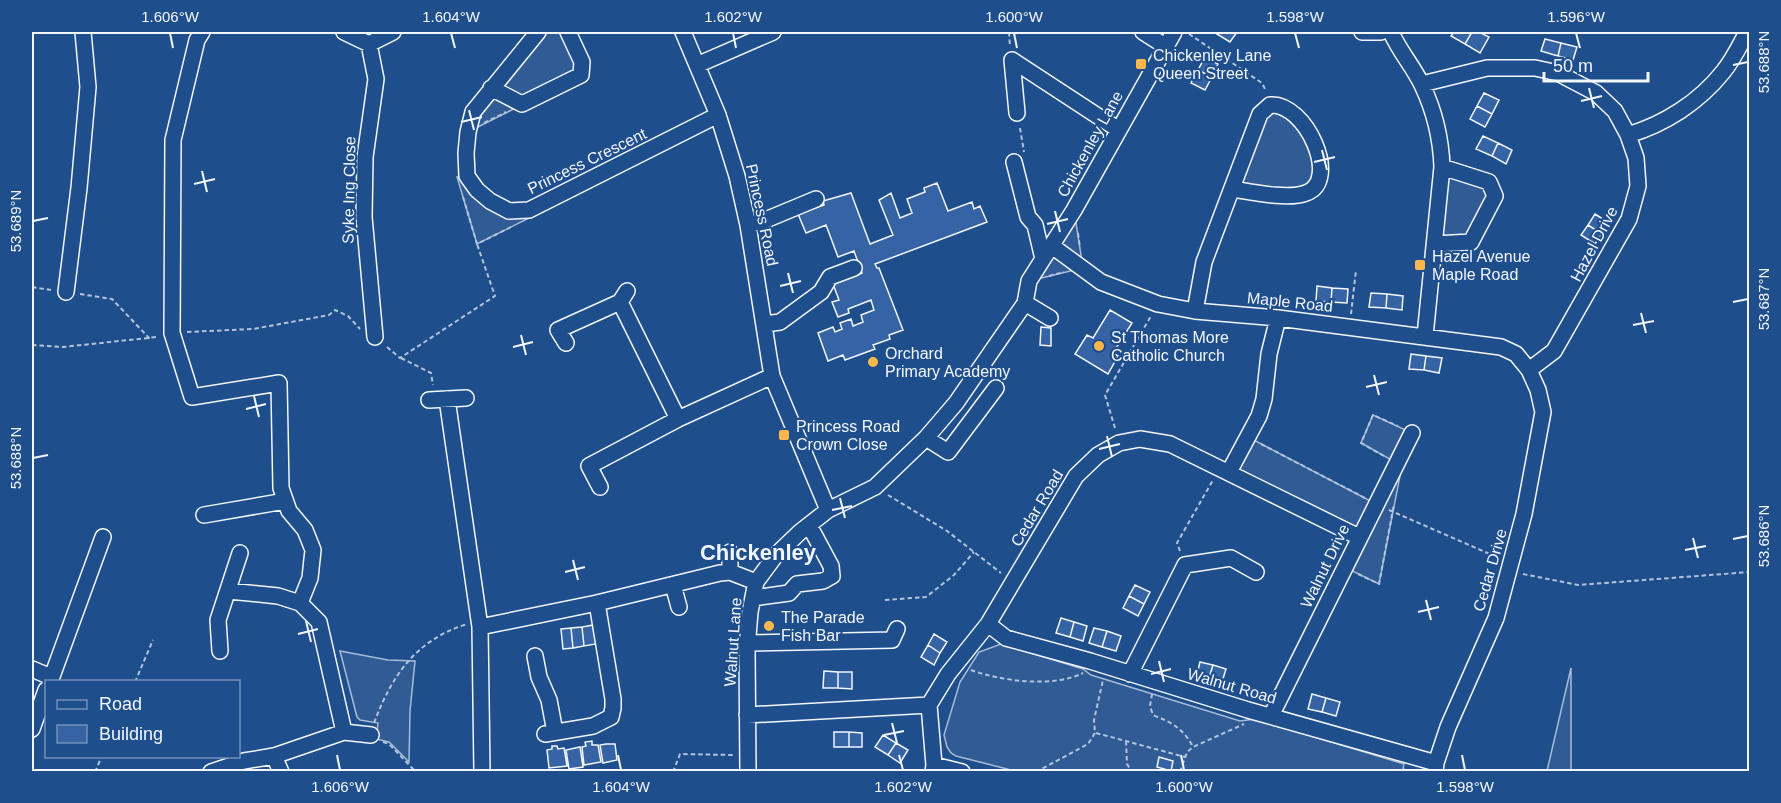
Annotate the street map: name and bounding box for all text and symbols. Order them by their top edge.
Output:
text: 1.606°W [141,8,200,25]
text: 1.604°W [422,8,481,25]
text: 1.602°W [704,8,763,25]
text: 1.600°W [985,8,1044,25]
text: 1.598°W [1266,8,1325,25]
text: 1.596°W [1547,8,1606,25]
text: 53.688°N [1755,31,1772,93]
scale bar [1544,45,1648,83]
place label: Chickenley Lane Queen Street [1153,47,1271,82]
text: 50 m [1553,56,1593,76]
marker: Chickenley Lane Queen Street [1134,57,1148,71]
street label: Chickenley Lane [1054,88,1126,200]
street label: Princess Crescent [525,125,650,197]
street label: Syke Ing Close [340,136,358,244]
street label: Princess Road [743,162,781,268]
text: 53.689°N [7,190,24,252]
street label: Hazel Drive [1567,203,1621,284]
place label: Hazel Avenue Maple Road [1432,248,1531,283]
marker: Hazel Avenue Maple Road [1413,258,1427,272]
text: 53.687°N [1755,268,1772,330]
street label: Maple Road [1246,289,1334,315]
place label: St Thomas More Catholic Church [1111,329,1229,364]
marker: St Thomas More Catholic Church [1092,339,1106,353]
place label: Orchard Primary Academy [885,345,1010,380]
marker: Orchard Primary Academy [866,355,880,369]
place label: Princess Road Crown Close [796,418,900,453]
text: 53.688°N [7,427,24,489]
marker: Princess Road Crown Close [777,428,791,442]
street label: Cedar Road [1007,467,1067,549]
text: 53.686°N [1755,505,1772,567]
street label: Walnut Drive [1297,521,1353,611]
street label: Cedar Drive [1470,527,1510,613]
district label: Chickenley [700,540,817,565]
street label: Walnut Lane [721,597,745,687]
place label: The Parade Fish Bar [781,609,865,644]
marker: The Parade Fish Bar [762,619,776,633]
street label: Walnut Road [1185,665,1279,707]
legend [45,680,240,758]
text: Road [99,694,142,714]
text: Building [99,724,163,744]
text: 1.606°W [311,778,370,795]
text: 1.604°W [592,778,651,795]
text: 1.602°W [874,778,933,795]
text: 1.600°W [1155,778,1214,795]
text: 1.598°W [1436,778,1495,795]

